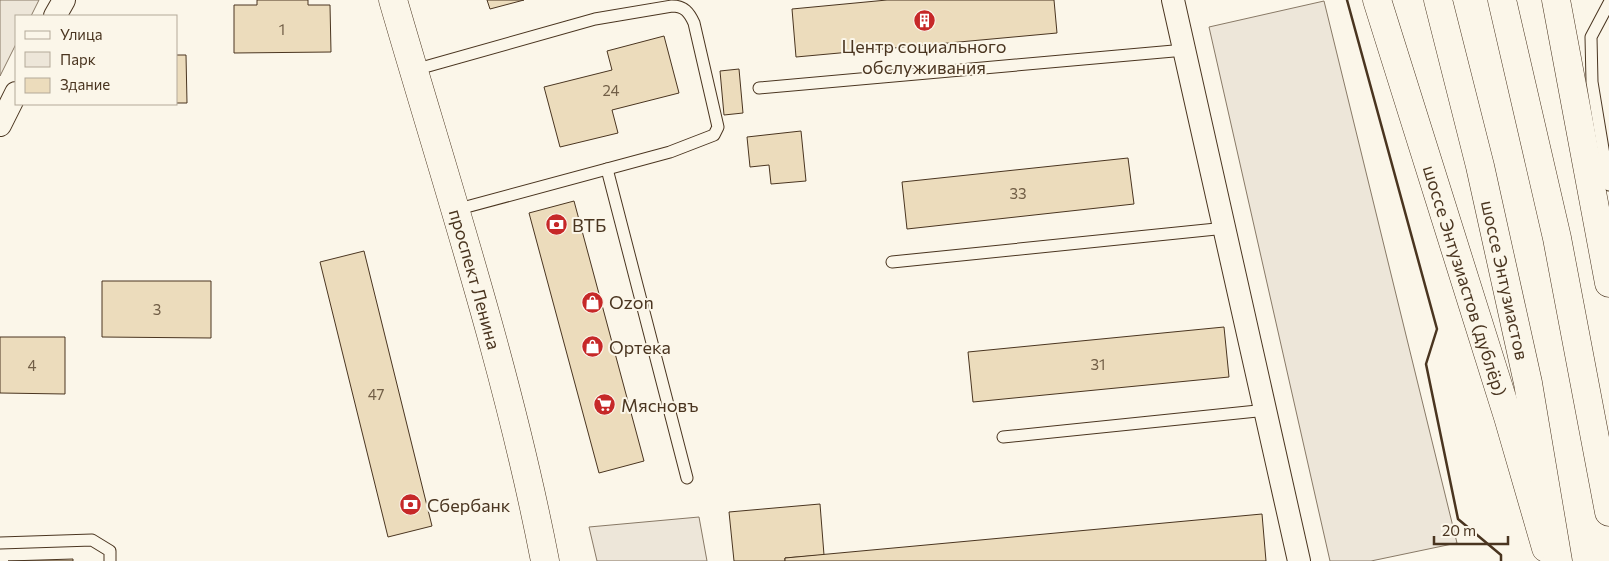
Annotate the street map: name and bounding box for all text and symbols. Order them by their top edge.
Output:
building icon: Центр социального обслуживания [912,9,936,33]
legend [15,15,178,105]
house number: 1 [279,20,285,38]
text: Улица [60,25,102,43]
place label: Центр социального обслуживания [842,35,1006,78]
text: Парк [60,50,96,68]
text: Здание [60,75,110,93]
house number: 24 [602,81,620,99]
street label: шоссе Энтузиастов (дублёр) [1419,162,1512,399]
house number: 33 [1009,184,1027,202]
street label: шоссе Энтузиастов [1477,198,1534,362]
street label: проспект Ленина [445,206,506,352]
bank icon: ВТБ [544,213,568,237]
place label: ВТБ [572,214,606,236]
shop icon: Ozon [581,290,605,314]
place label: Ozon [609,291,654,313]
house number: 3 [153,300,161,318]
shop icon: Ортека [581,335,605,359]
place label: Ортека [609,336,671,358]
house number: 31 [1091,355,1105,373]
house number: 4 [28,356,37,374]
house number: 47 [368,385,384,403]
supermarket icon: Мясновъ [593,393,617,417]
place label: Мясновъ [621,394,698,416]
bank icon: Сбербанк [399,493,423,517]
place label: Сбербанк [427,494,511,516]
scale bar [1434,514,1508,546]
text: 20 m [1442,521,1476,539]

